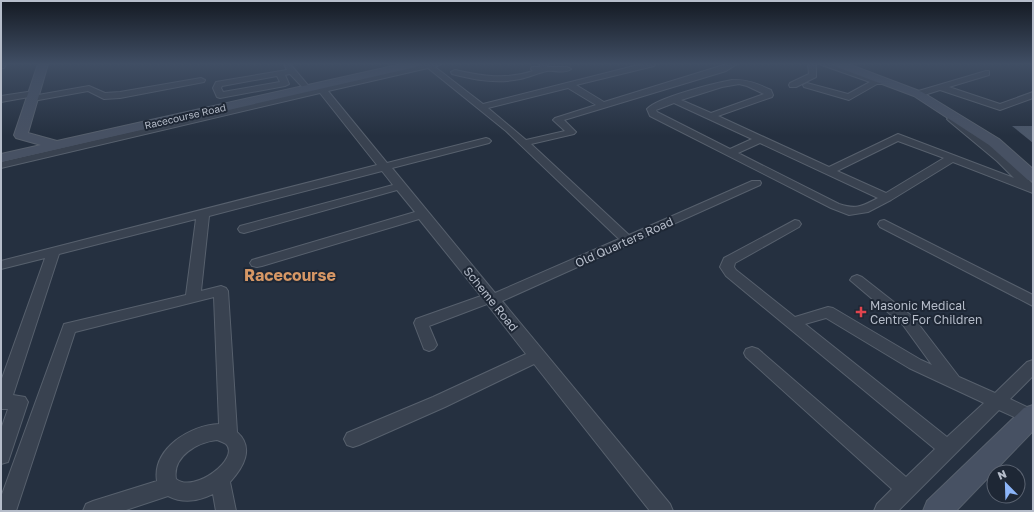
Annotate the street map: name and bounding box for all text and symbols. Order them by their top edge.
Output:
street label: Racecourse Road [143,101,227,131]
street label: Old Quarters Road [573,214,675,270]
street label: Scheme Road [460,264,522,334]
district label: Racecourse [244,265,336,285]
place label: Masonic Medical Centre For Children [870,298,982,327]
marker: Masonic Medical Centre For Children [855,306,867,318]
north arrow [986,464,1026,504]
text: N [996,467,1008,482]

